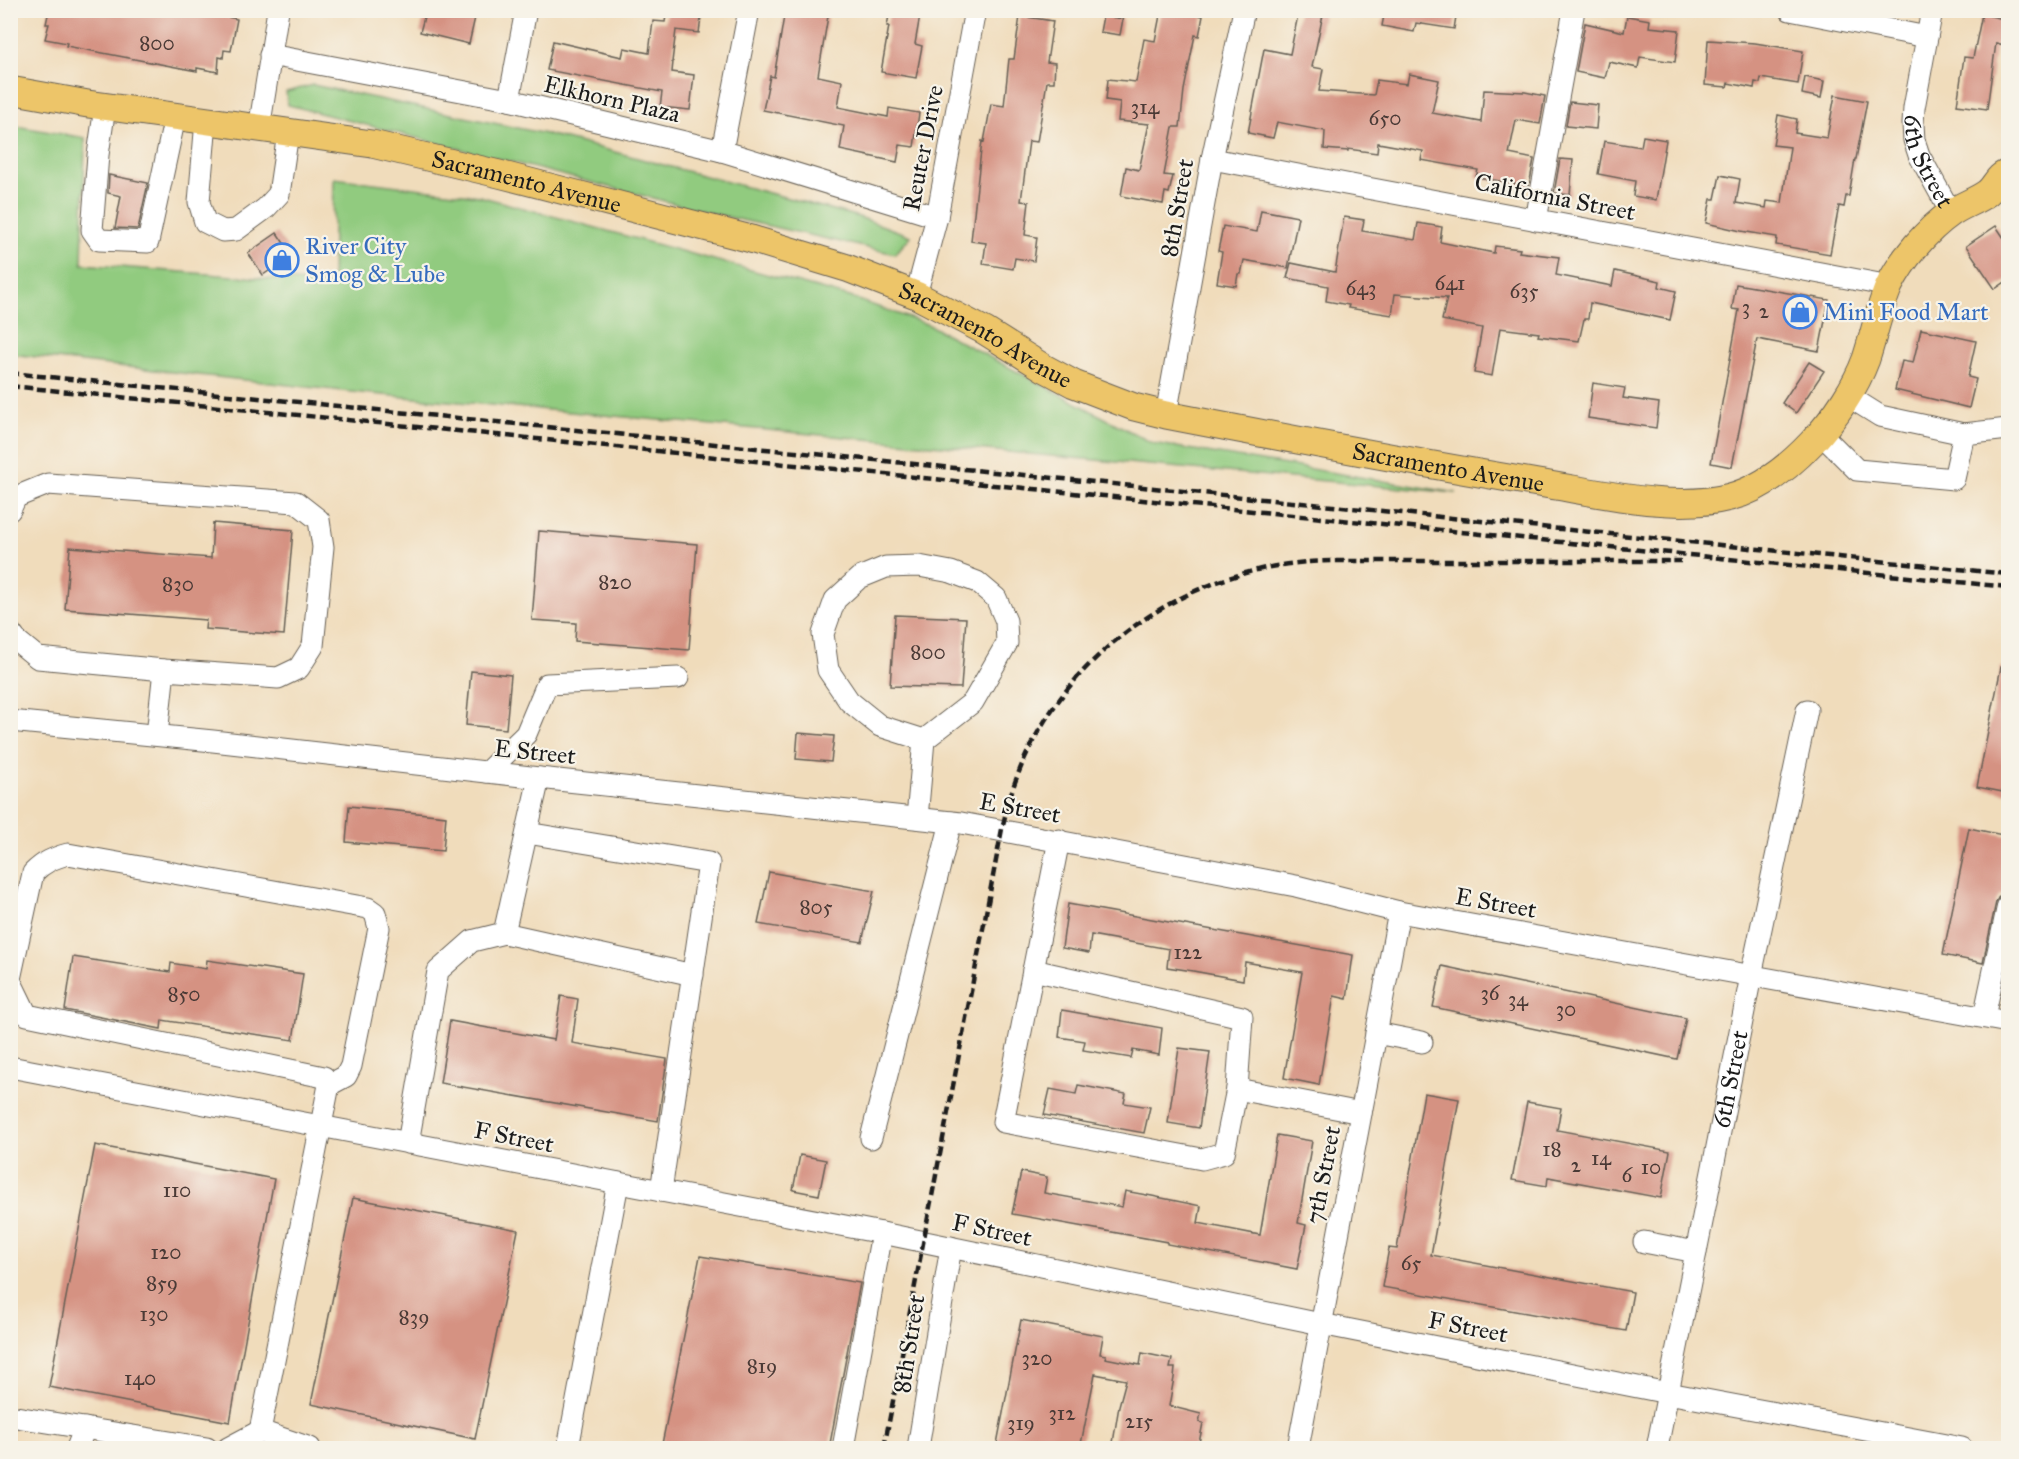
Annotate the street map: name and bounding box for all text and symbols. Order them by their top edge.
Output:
house number: 800 [139,30,175,56]
street label: Elkhorn Plaza [541,69,684,129]
street label: Reuter Drive [896,82,950,214]
house number: 314 [1131,94,1160,120]
house number: 650 [1369,105,1401,131]
street label: 6th Street [1898,114,1960,213]
street label: Sacramento Avenue [429,144,624,220]
street label: 8th Street [1154,156,1200,260]
street label: California Street [1472,167,1638,227]
place label: River City Smog & Lube [305,231,445,289]
shop icon: River City Smog & Lube [264,242,300,278]
house number: 641 [1435,270,1465,296]
street label: Sacramento Avenue [894,275,1077,395]
house number: 643 [1346,275,1376,301]
house number: 635 [1510,278,1539,304]
house number: 3 [1742,294,1750,320]
shop icon: Mini Food Mart [1782,294,1818,330]
place label: Mini Food Mart [1823,297,1989,327]
house number: 2 [1759,298,1770,324]
street label: Sacramento Avenue [1350,436,1546,499]
house number: 820 [598,569,632,595]
house number: 830 [162,571,194,597]
house number: 800 [910,639,946,665]
street label: E Street [493,733,578,771]
street label: E Street [977,786,1063,830]
street label: E Street [1453,881,1539,925]
house number: 805 [799,894,833,920]
house number: 122 [1174,939,1203,965]
house number: 36 [1480,980,1501,1006]
house number: 850 [167,981,201,1007]
house number: 34 [1508,986,1529,1012]
house number: 30 [1556,996,1576,1022]
street label: 6th Street [1706,1027,1755,1131]
street label: F Street [472,1115,557,1159]
street label: 7th Street [1299,1123,1347,1227]
house number: 18 [1542,1136,1562,1162]
house number: 14 [1591,1145,1612,1171]
house number: 2 [1571,1152,1582,1178]
house number: 10 [1641,1154,1661,1180]
house number: 6 [1622,1162,1634,1188]
house number: 110 [163,1177,191,1203]
street label: F Street [950,1207,1035,1253]
house number: 120 [151,1239,181,1265]
house number: 65 [1401,1250,1422,1276]
house number: 859 [146,1270,178,1296]
street label: 8th Street [886,1292,932,1395]
house number: 130 [140,1301,168,1327]
house number: 839 [399,1304,429,1330]
street label: F Street [1426,1305,1511,1349]
house number: 320 [1022,1345,1052,1371]
house number: 819 [747,1353,777,1379]
house number: 140 [124,1365,156,1391]
house number: 312 [1048,1400,1076,1426]
house number: 215 [1125,1408,1153,1434]
house number: 319 [1007,1410,1035,1436]

